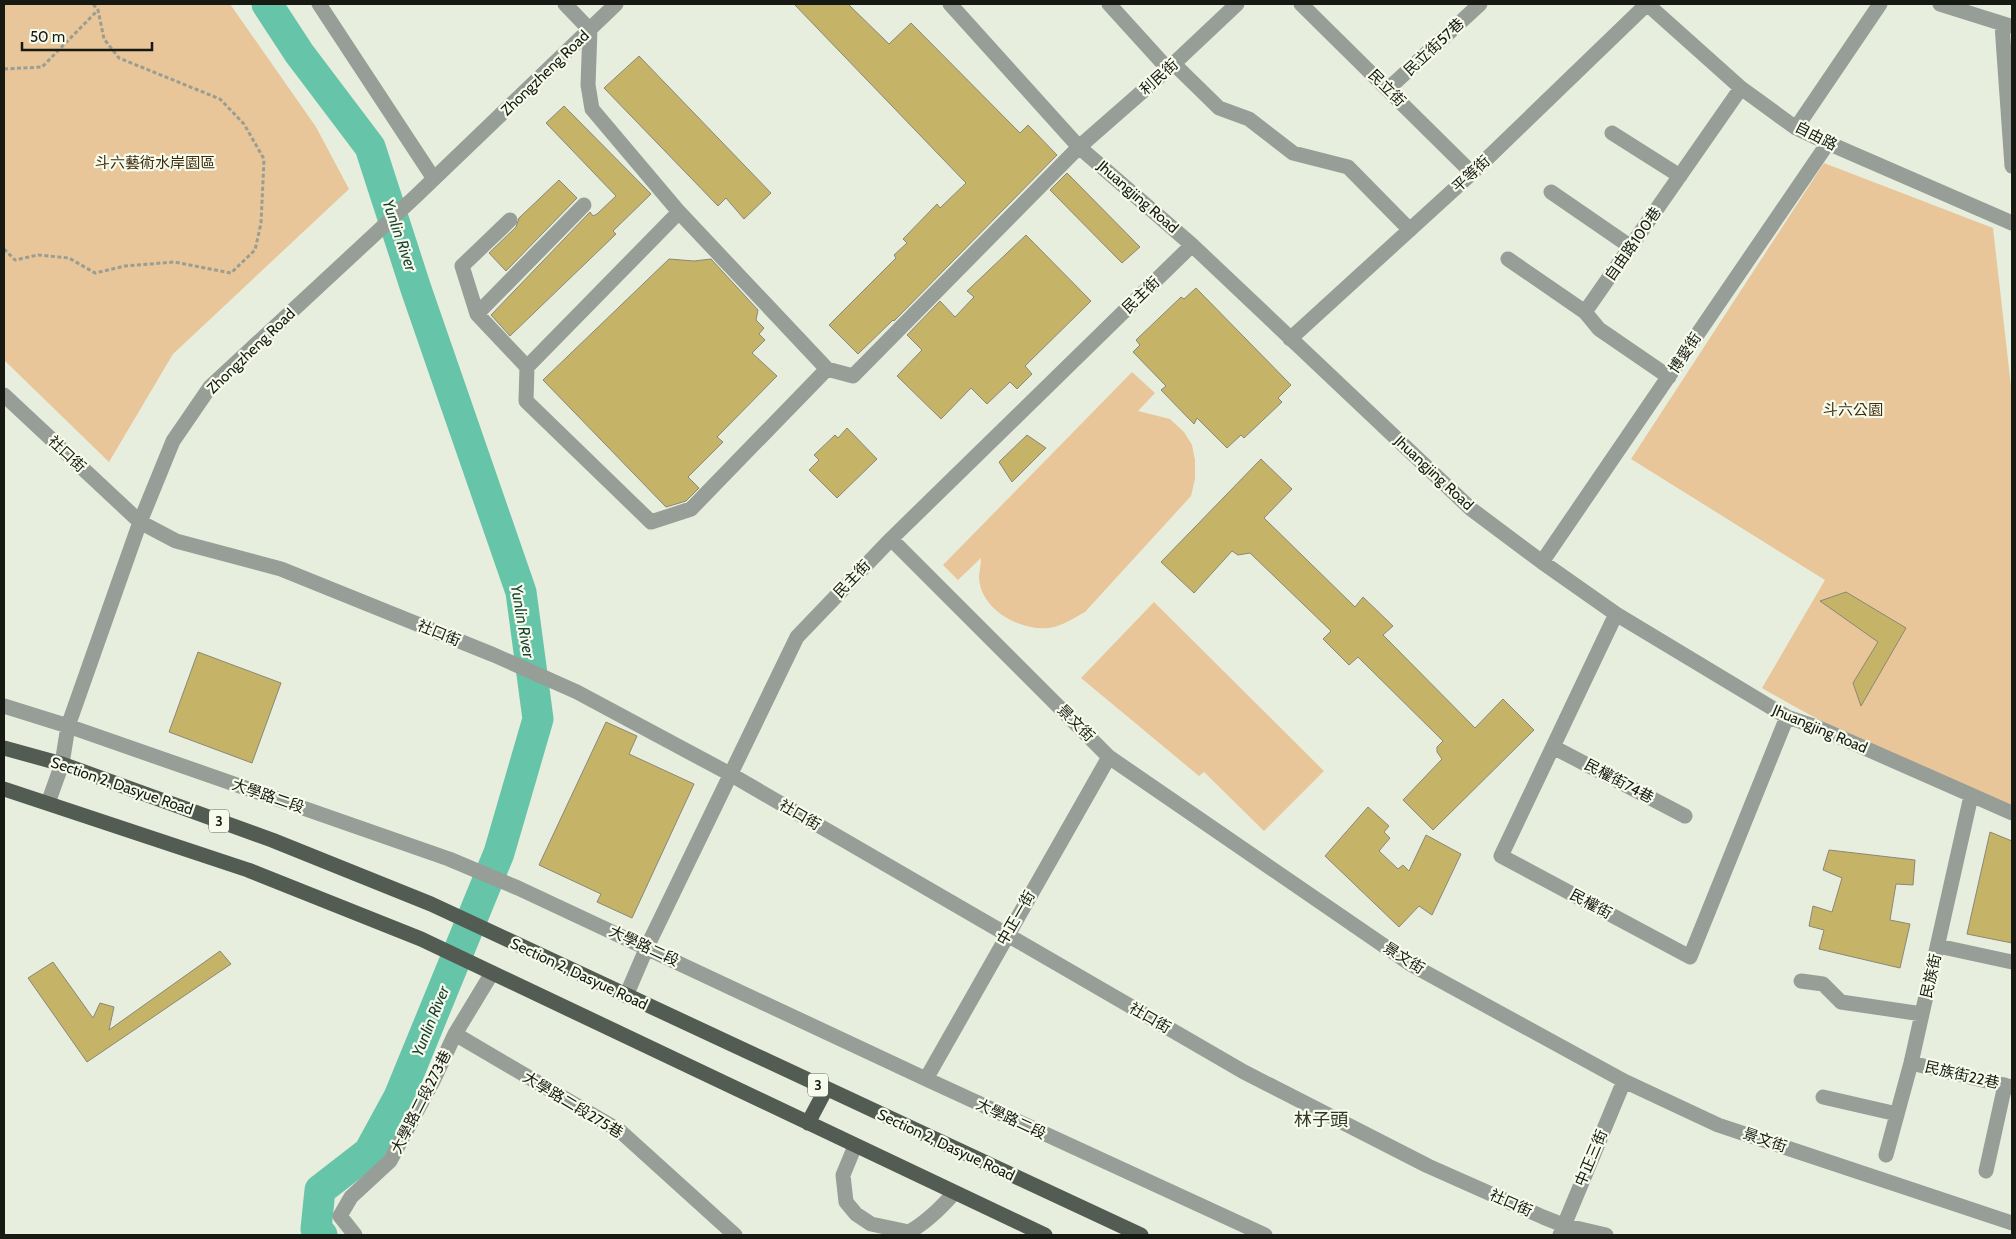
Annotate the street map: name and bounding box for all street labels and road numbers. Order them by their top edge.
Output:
street label: 民立街57巷 [1400,15,1468,79]
street label: Zhongzheng Road [497,27,593,119]
street label: 利民街 [1136,55,1182,99]
street label: 民立街 [1365,66,1409,110]
street label: 自由路 [1792,118,1840,154]
street label: 平等街 [1448,152,1494,196]
street label: Jhuangjing Road [1093,156,1182,237]
street label: 自由路100巷 [1601,204,1665,284]
street label: 民主街 [1119,273,1163,317]
street label: Zhongzheng Road [203,305,299,397]
street label: 博愛街 [1665,329,1705,377]
street label: Jhuangjing Road [1390,431,1477,514]
street label: 社口街 [44,432,90,476]
street label: 民主街 [830,557,874,601]
street label: 社口街 [415,616,463,650]
street label: 景文街 [1054,701,1098,745]
street label: Jhuangjing Road [1769,701,1870,757]
street label: Section 2, Dasyue Road [49,753,195,819]
street label: 民權街74巷 [1581,755,1657,807]
street label: 大學路二段 [230,775,306,817]
street label: 社口街 [776,796,824,834]
road number: 3 [209,809,229,832]
street label: 民權街 [1567,885,1615,923]
street label: 中正一街 [993,888,1039,948]
street label: 大學路二段 [606,922,682,970]
street label: Section 2, Dasyue Road [508,934,650,1014]
street label: 景文街 [1380,938,1428,978]
street label: 民族街 [1917,952,1945,1000]
street label: 社口街 [1126,999,1174,1037]
street label: 大學路二段273巷 [387,1047,455,1157]
street label: 民族街22巷 [1923,1058,2001,1092]
street label: 大學路二段275巷 [520,1068,626,1142]
road number: 3 [808,1074,828,1096]
street label: 大學路二段 [973,1095,1049,1143]
street label: Section 2, Dasyue Road [875,1105,1017,1185]
street label: 景文街 [1741,1124,1789,1156]
street label: 中正三街 [1571,1127,1611,1189]
street label: 社口街 [1487,1186,1535,1220]

